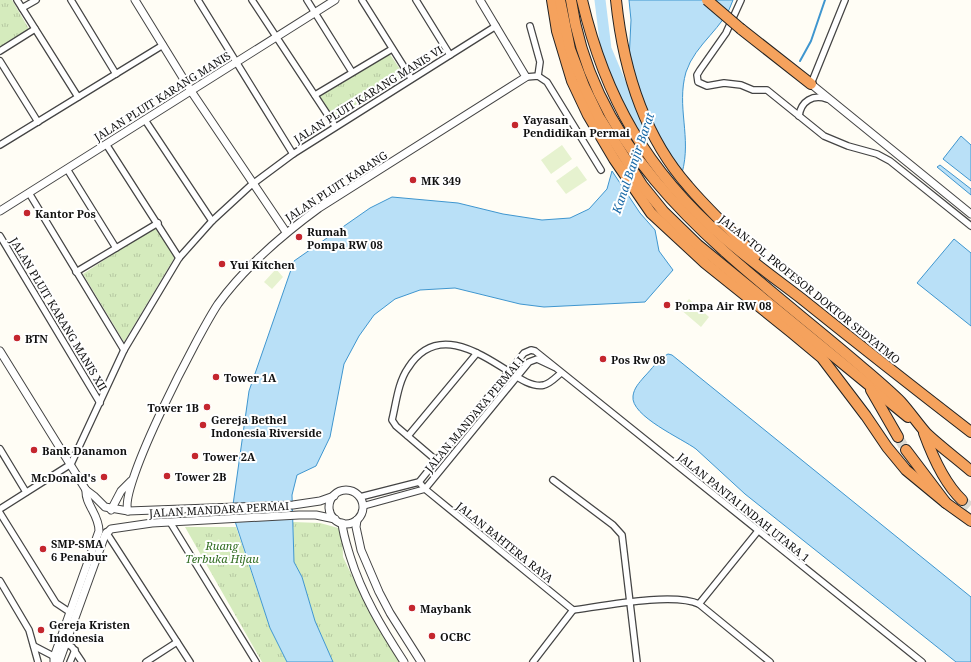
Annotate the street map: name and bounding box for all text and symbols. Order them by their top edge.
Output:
street label: JALAN PLUIT KARANG MANIS VI [290,42,445,147]
street label: JALAN PLUIT KARANG MANIS [90,48,233,145]
water label: Kanal Banjir Barat [607,110,658,217]
place label: Yayasan Pendidikan Permai [523,112,630,140]
marker: Yayasan Pendidikan Permai [510,120,520,130]
street label: JALAN PLUIT KARANG [281,147,390,225]
place label: MK 349 [421,173,461,188]
marker: MK 349 [408,175,418,185]
place label: Kantor Pos [35,206,96,221]
marker: Kantor Pos [22,208,32,218]
street label: JALAN TOL PROFESOR DOKTOR SEDYATMO [716,211,904,367]
place label: Rumah Pompa RW 08 [307,224,383,252]
marker: Rumah Pompa RW 08 [294,232,304,242]
street label: JALAN PLUIT KARANG MANIS XII [7,234,111,394]
place label: Yui Kitchen [230,257,296,272]
marker: Yui Kitchen [217,259,227,269]
place label: Pompa Air RW 08 [675,298,771,313]
marker: Pompa Air RW 08 [662,300,672,310]
place label: BTN [25,331,48,346]
marker: BTN [12,333,22,343]
place label: Pos Rw 08 [611,352,665,367]
street label: JALAN MANDARA PERMAI I [420,353,527,476]
marker: Pos Rw 08 [598,354,608,364]
place label: Tower 1A [224,370,277,385]
marker: Tower 1A [211,372,221,382]
place label: Tower 1B [148,400,199,415]
marker: Tower 1B [202,402,212,412]
place label: Gereja Bethel Indonesia Riverside [211,412,322,440]
marker: Gereja Bethel Indonesia Riverside [198,420,208,430]
place label: Bank Danamon [42,443,128,458]
marker: Bank Danamon [29,445,39,455]
street label: JALAN PANTAI INDAH UTARA 1 [674,448,813,565]
place label: Tower 2A [203,449,256,464]
marker: Tower 2A [190,451,200,461]
place label: Tower 2B [175,469,226,484]
place label: McDonald's [31,470,96,485]
marker: Tower 2B [162,471,172,481]
marker: McDonald's [99,472,109,482]
street label: JALAN MANDARA PERMAI [148,498,289,520]
street label: JALAN BAHTERA RAYA [453,498,557,586]
place label: SMP-SMA 6 Penabur [51,536,108,564]
park label: Ruang Terbuka Hijau [185,538,259,566]
marker: SMP-SMA 6 Penabur [38,544,48,554]
place label: Maybank [420,601,471,616]
marker: Maybank [407,603,417,613]
place label: Gereja Kristen Indonesia [49,617,131,645]
marker: Gereja Kristen Indonesia [36,625,46,635]
place label: OCBC [440,629,471,644]
marker: OCBC [427,631,437,641]

